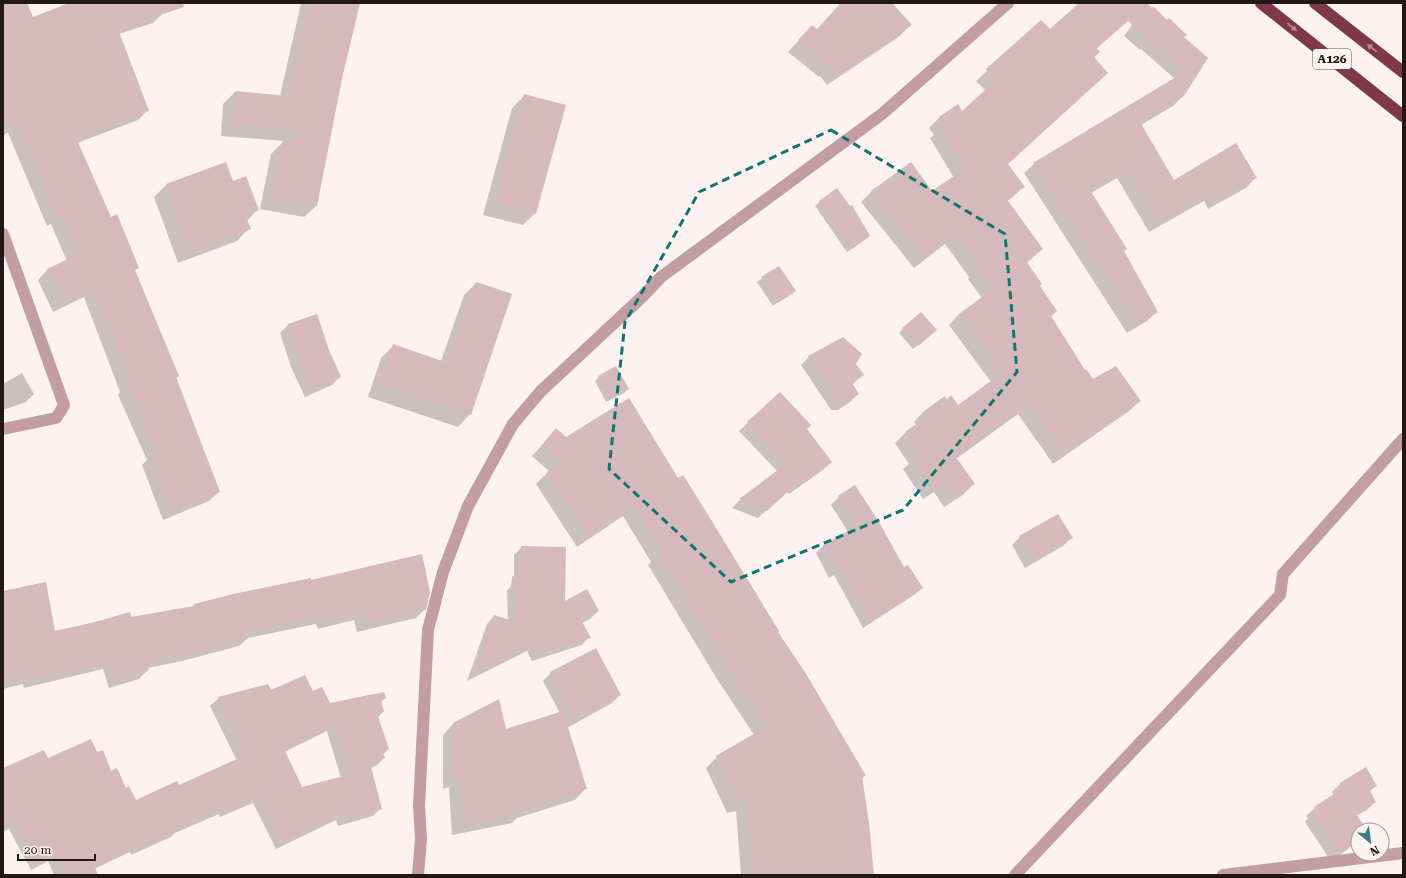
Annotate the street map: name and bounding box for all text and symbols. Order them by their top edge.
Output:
one-way arrow [1286,23,1297,32]
one-way arrow [1367,44,1378,53]
road number: A126 [1313,49,1351,69]
north arrow [1350,822,1390,862]
scale bar [18,836,95,862]
text: 20 m [24,843,51,857]
text: N [1367,843,1381,858]

